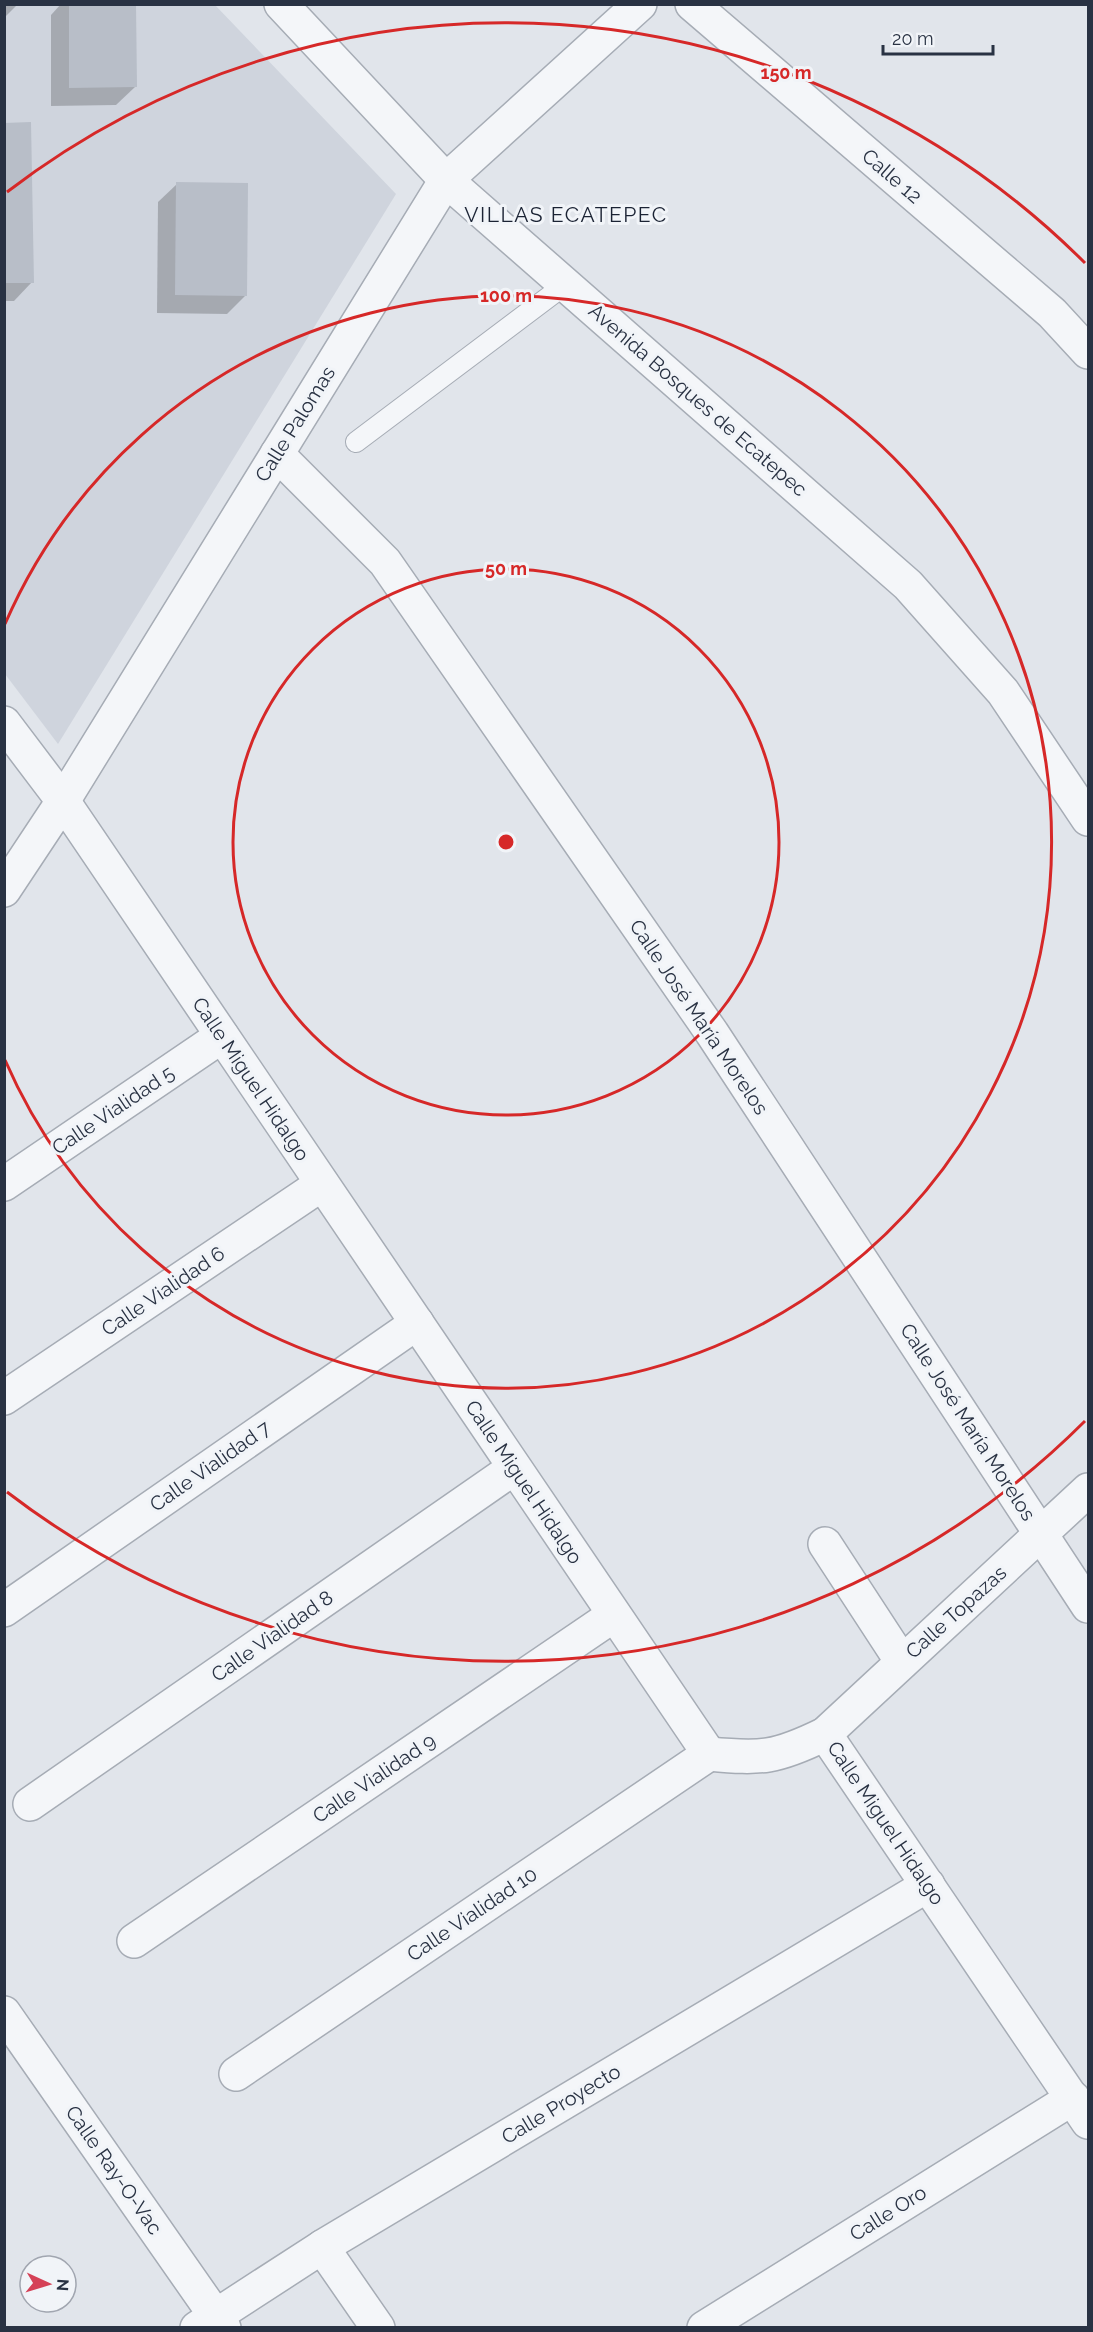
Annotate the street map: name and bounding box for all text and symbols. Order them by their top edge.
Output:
scale bar [883,18,992,56]
text: 20 m [892,28,934,49]
text: 150 m [761,62,812,83]
street label: Calle 12 [857,144,927,208]
district label: VILLAS ECATEPEC [464,202,668,227]
text: 100 m [480,285,532,306]
street label: Avenida Bosques de Ecatepec [584,299,812,501]
street label: Calle Palomas [250,362,340,486]
text: 50 m [485,558,527,579]
centre of rings [496,832,516,852]
street label: Calle José María Morelos [625,915,773,1119]
street label: Calle Miguel Hidalgo [187,993,315,1166]
street label: Calle Vialidad 5 [47,1060,179,1160]
street label: Calle Vialidad 6 [97,1241,229,1341]
street label: Calle José María Morelos [895,1319,1041,1525]
street label: Calle Miguel Hidalgo [460,1396,588,1569]
street label: Calle Vialidad 7 [145,1415,275,1517]
street label: Calle Topazas [901,1561,1011,1663]
street label: Calle Vialidad 8 [207,1585,337,1687]
street label: Calle Vialidad 9 [308,1728,440,1828]
street label: Calle Miguel Hidalgo [822,1737,950,1910]
street label: Calle Vialidad 10 [402,1862,542,1966]
street label: Calle Proyecto [497,2059,625,2149]
street label: Calle Ray-O-Vac [61,2101,167,2239]
street label: Calle Oro [845,2180,931,2246]
north arrow [18,2254,78,2314]
text: N [53,2278,72,2292]

